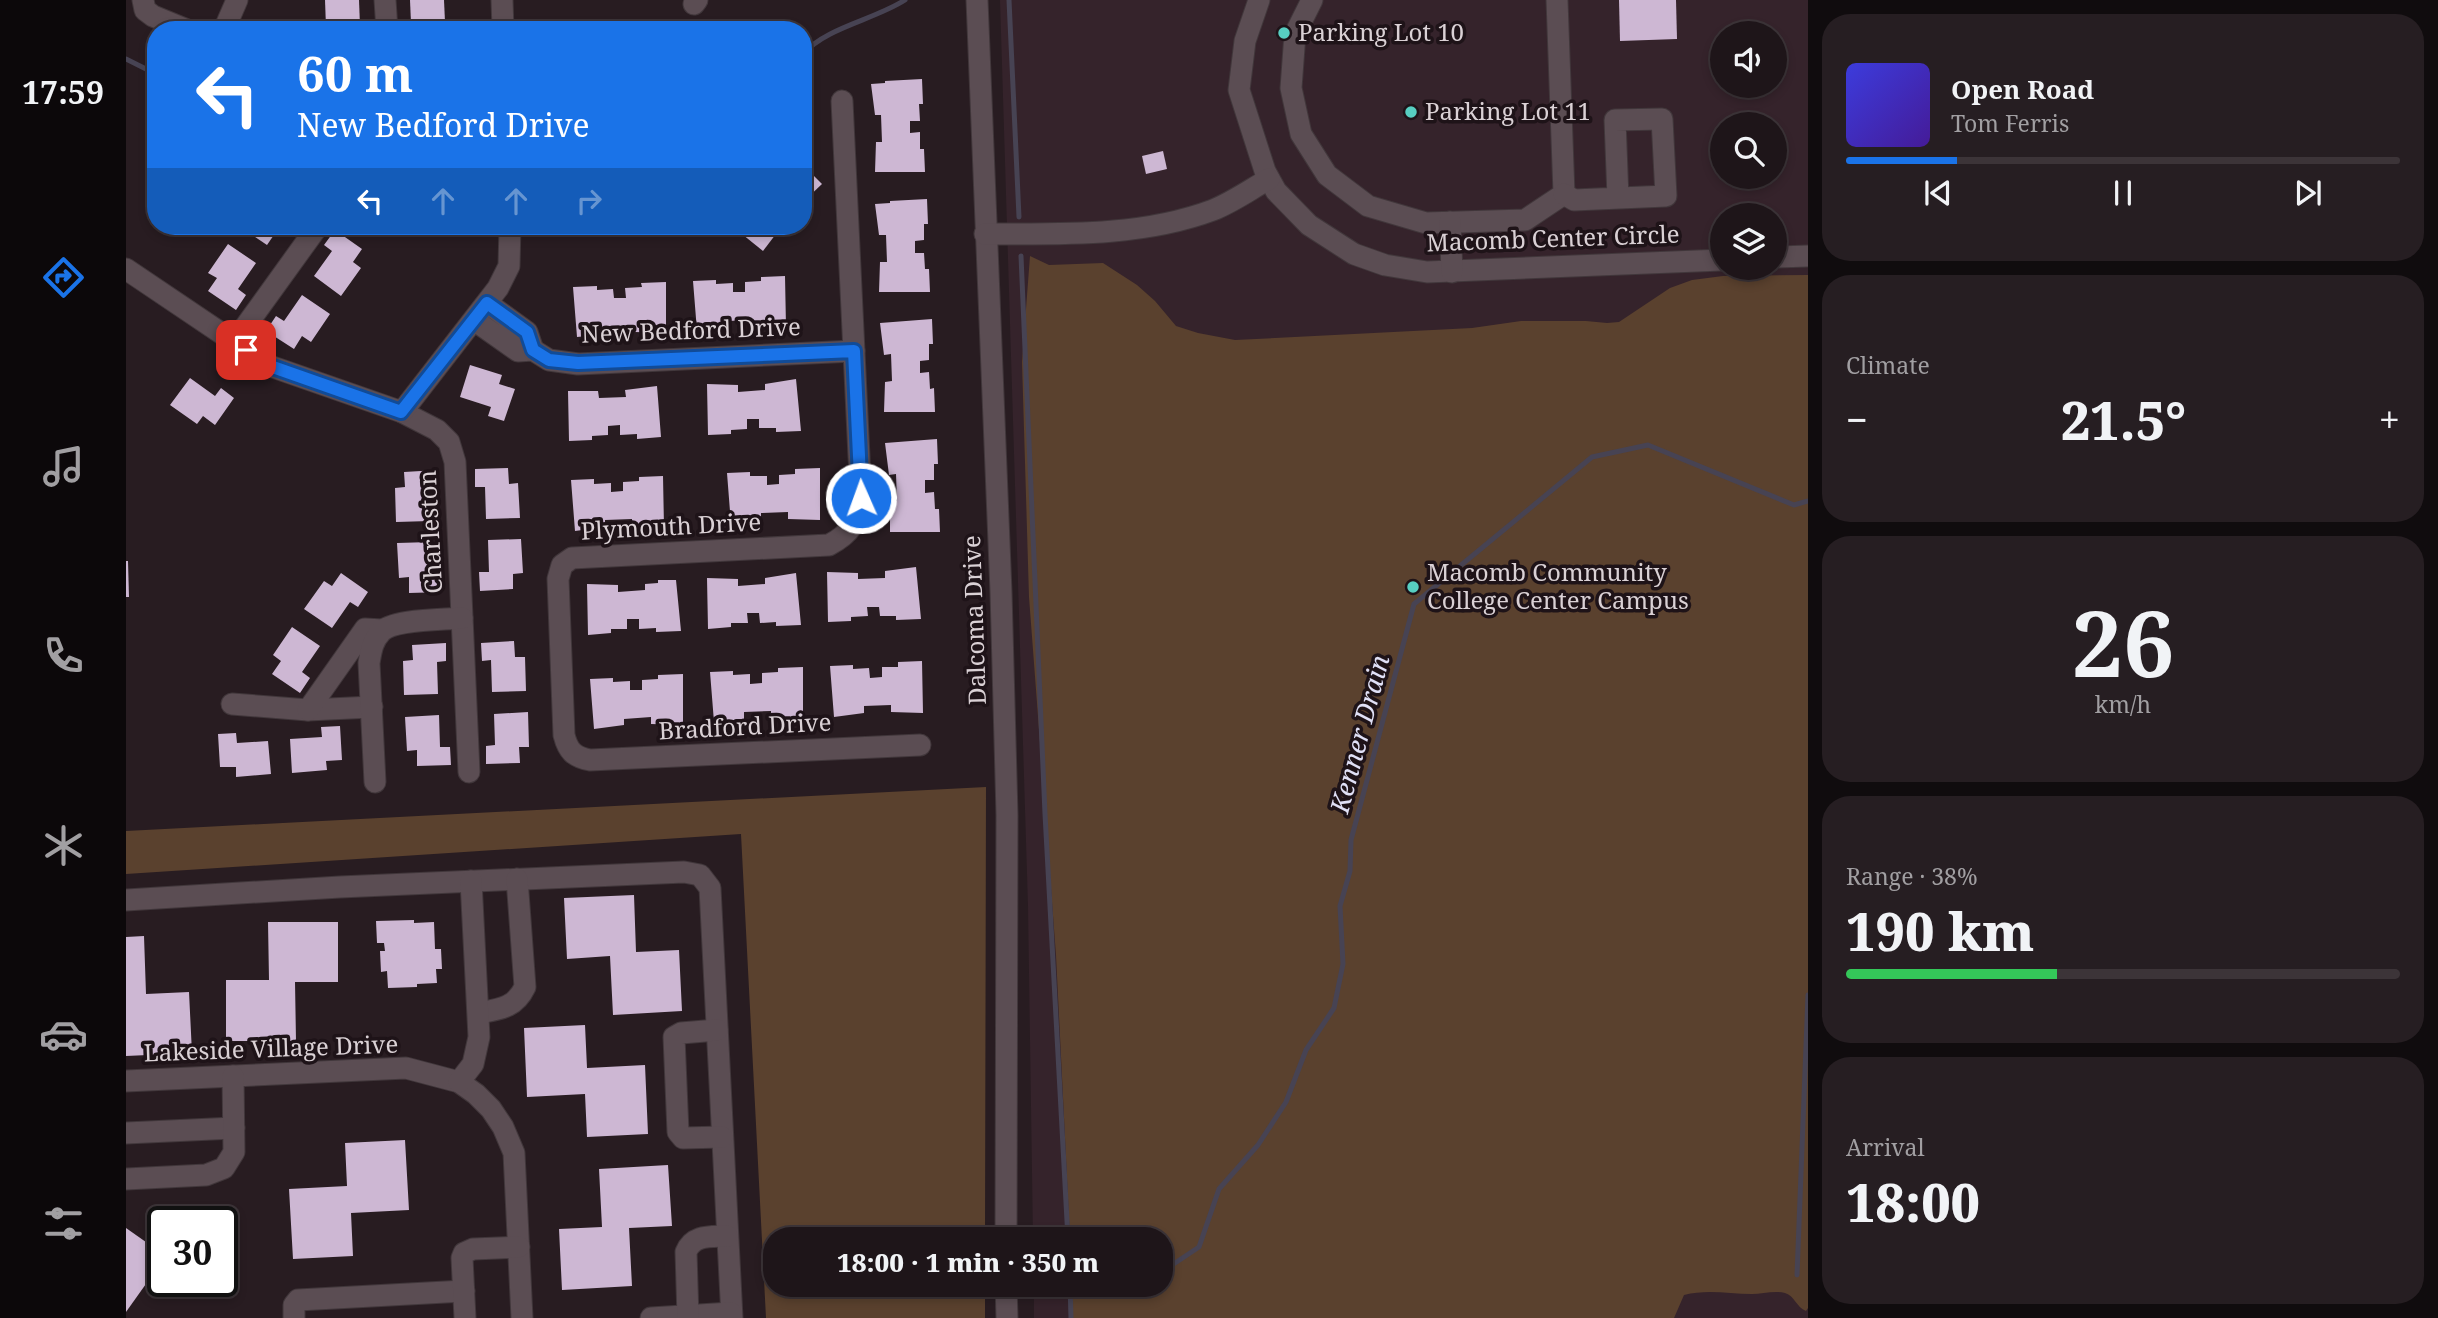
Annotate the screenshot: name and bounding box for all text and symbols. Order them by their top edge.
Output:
place label: Parking Lot 10 [1298,15,1464,48]
map controls [1710,21,1787,280]
button: sound [1710,21,1787,98]
marker: Parking Lot 10 [1276,25,1292,41]
text: 60 m [297,40,413,106]
icon: left [182,49,273,140]
text: 17:59 [22,70,104,113]
text: Open Road [1951,71,2094,107]
place label: Parking Lot 11 [1425,94,1591,127]
text: New Bedford Drive [297,103,590,146]
marker: Parking Lot 11 [1403,104,1419,120]
text: Tom Ferris [1951,107,2069,139]
button: search [1710,112,1787,189]
icon: previous [1919,174,1957,212]
icon: pause [2104,174,2142,212]
icon: next [2289,174,2327,212]
icon: left [351,182,389,220]
icon: ahead [424,182,462,220]
icon: ahead [497,182,535,220]
icon: right [570,182,608,220]
button: layers [1710,203,1787,280]
street label: Macomb Center Circle [1426,217,1680,258]
icon: directions [39,253,88,302]
street label: New Bedford Drive [581,309,801,350]
pin [216,320,276,380]
icon: arrive [227,331,265,369]
text: Climate [1846,349,1930,381]
text: 21.5° [2061,384,2186,455]
text: − [1846,393,1868,445]
text: + [2379,393,2400,445]
icon: music [39,442,88,491]
position arrow [824,461,898,535]
street label: Charleston [410,469,449,595]
street label: Plymouth Drive [580,504,762,547]
street label: Dalcoma Drive [954,535,993,705]
place label: Macomb Community College Center Campus [1427,555,1689,616]
marker: Macomb Community College Center Campus [1405,579,1421,595]
text: 26 [2072,580,2174,704]
icon: phone [39,631,88,680]
water label: Kenner Drain [1320,650,1398,818]
text: km/h [2095,688,2151,720]
street label: Bradford Drive [658,704,832,747]
icon: climate [39,821,88,870]
text: Range · 38% [1846,860,1978,892]
text: 190 km [1846,895,2034,966]
icon: car [39,1010,88,1059]
street label: Lakeside Village Drive [143,1027,399,1068]
text: Arrival [1846,1131,1925,1163]
text: 18:00 [1846,1166,1980,1237]
icon: filters [39,1199,88,1248]
speed limit sign: 30 [147,1206,238,1297]
text: 18:00 · 1 min · 350 m [837,1244,1099,1280]

